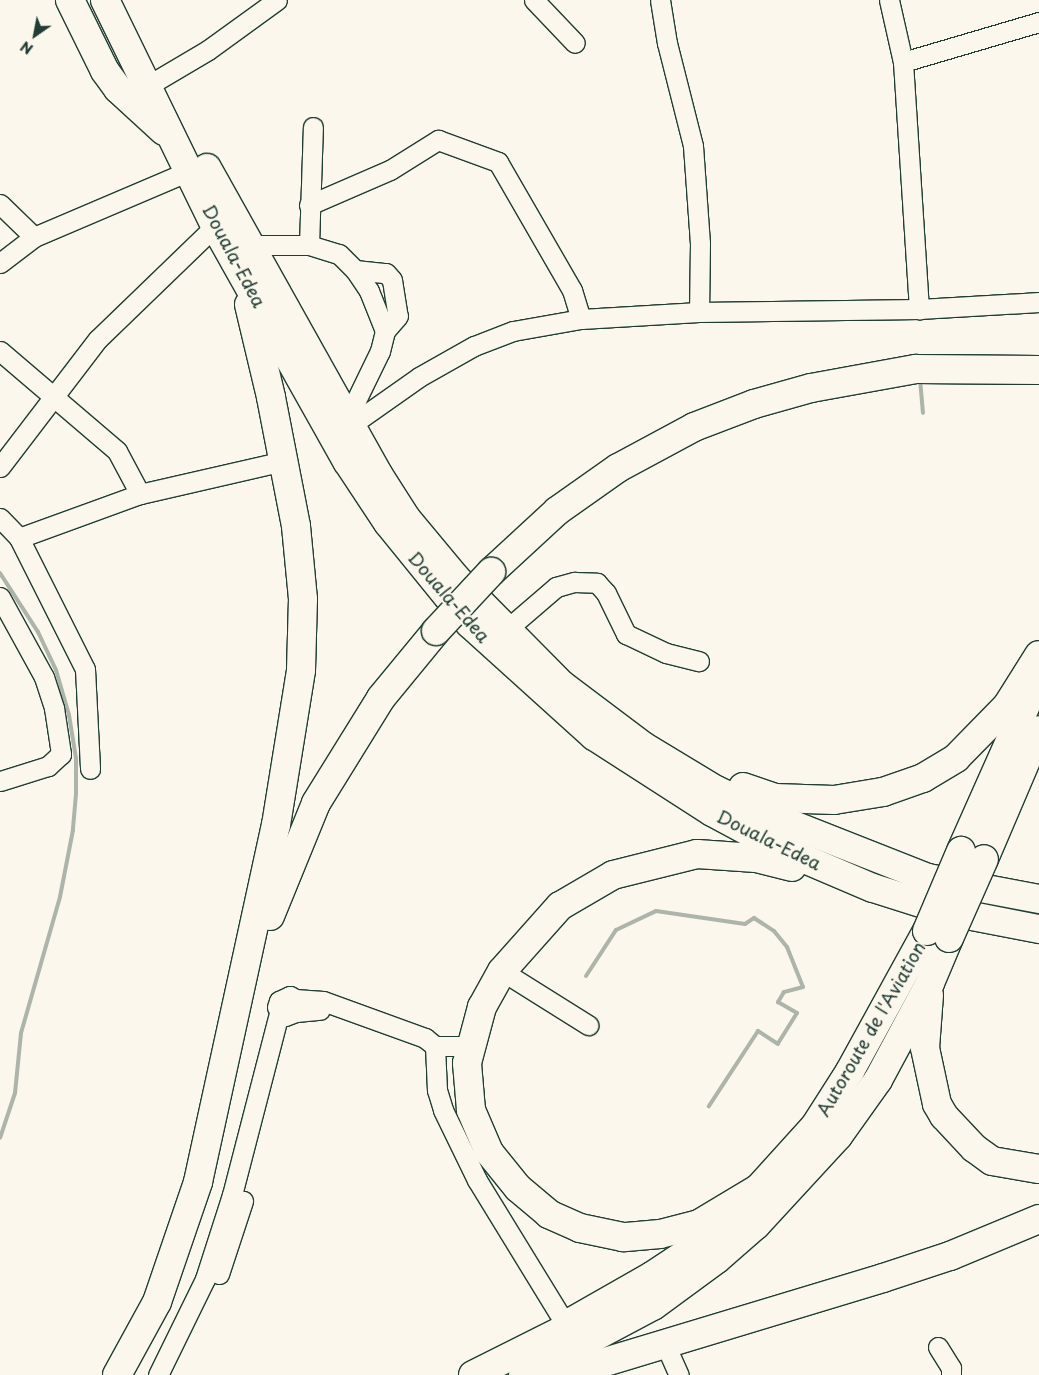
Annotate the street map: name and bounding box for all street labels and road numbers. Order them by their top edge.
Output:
street label: Douala-Edea [198,201,270,311]
street label: Douala-Edea [404,547,494,647]
street label: Douala-Edea [713,805,825,875]
street label: Autoroute de l'Aviation [812,937,930,1121]

